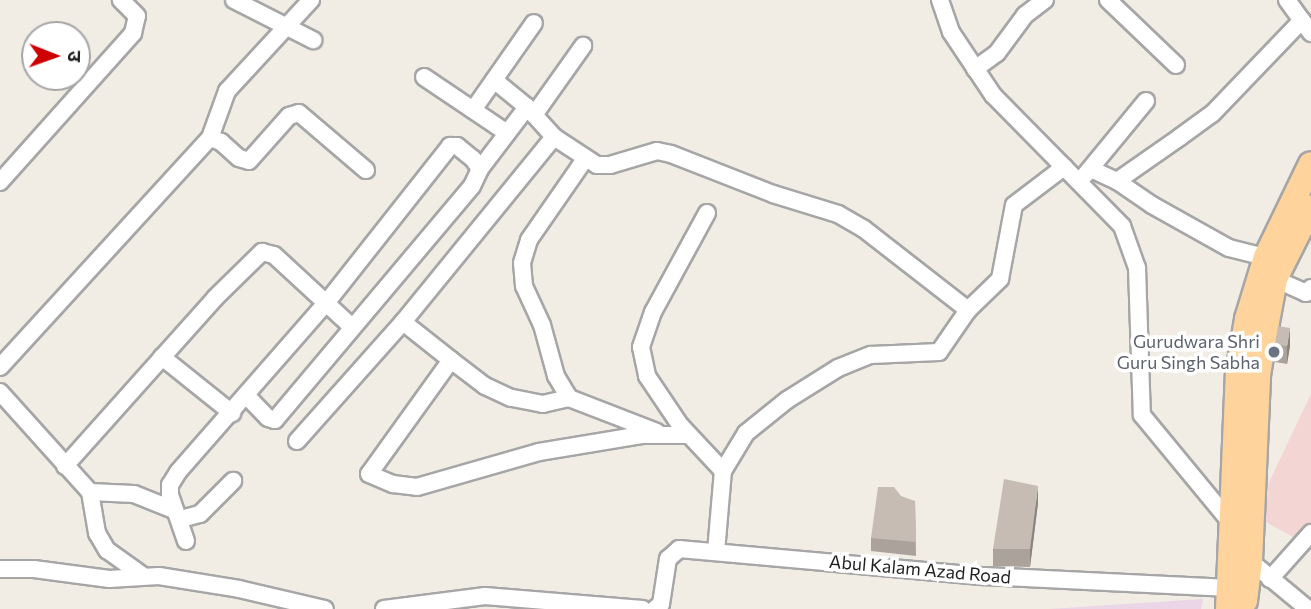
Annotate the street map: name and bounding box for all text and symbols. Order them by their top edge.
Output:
north arrow [21,21,91,91]
text: उ [64,51,87,62]
place label: Gurudwara Shri Guru Singh Sabha [1117,331,1260,374]
marker: Gurudwara Shri Guru Singh Sabha [1266,344,1282,360]
street label: Abul Kalam Azad Road [828,550,1012,588]

